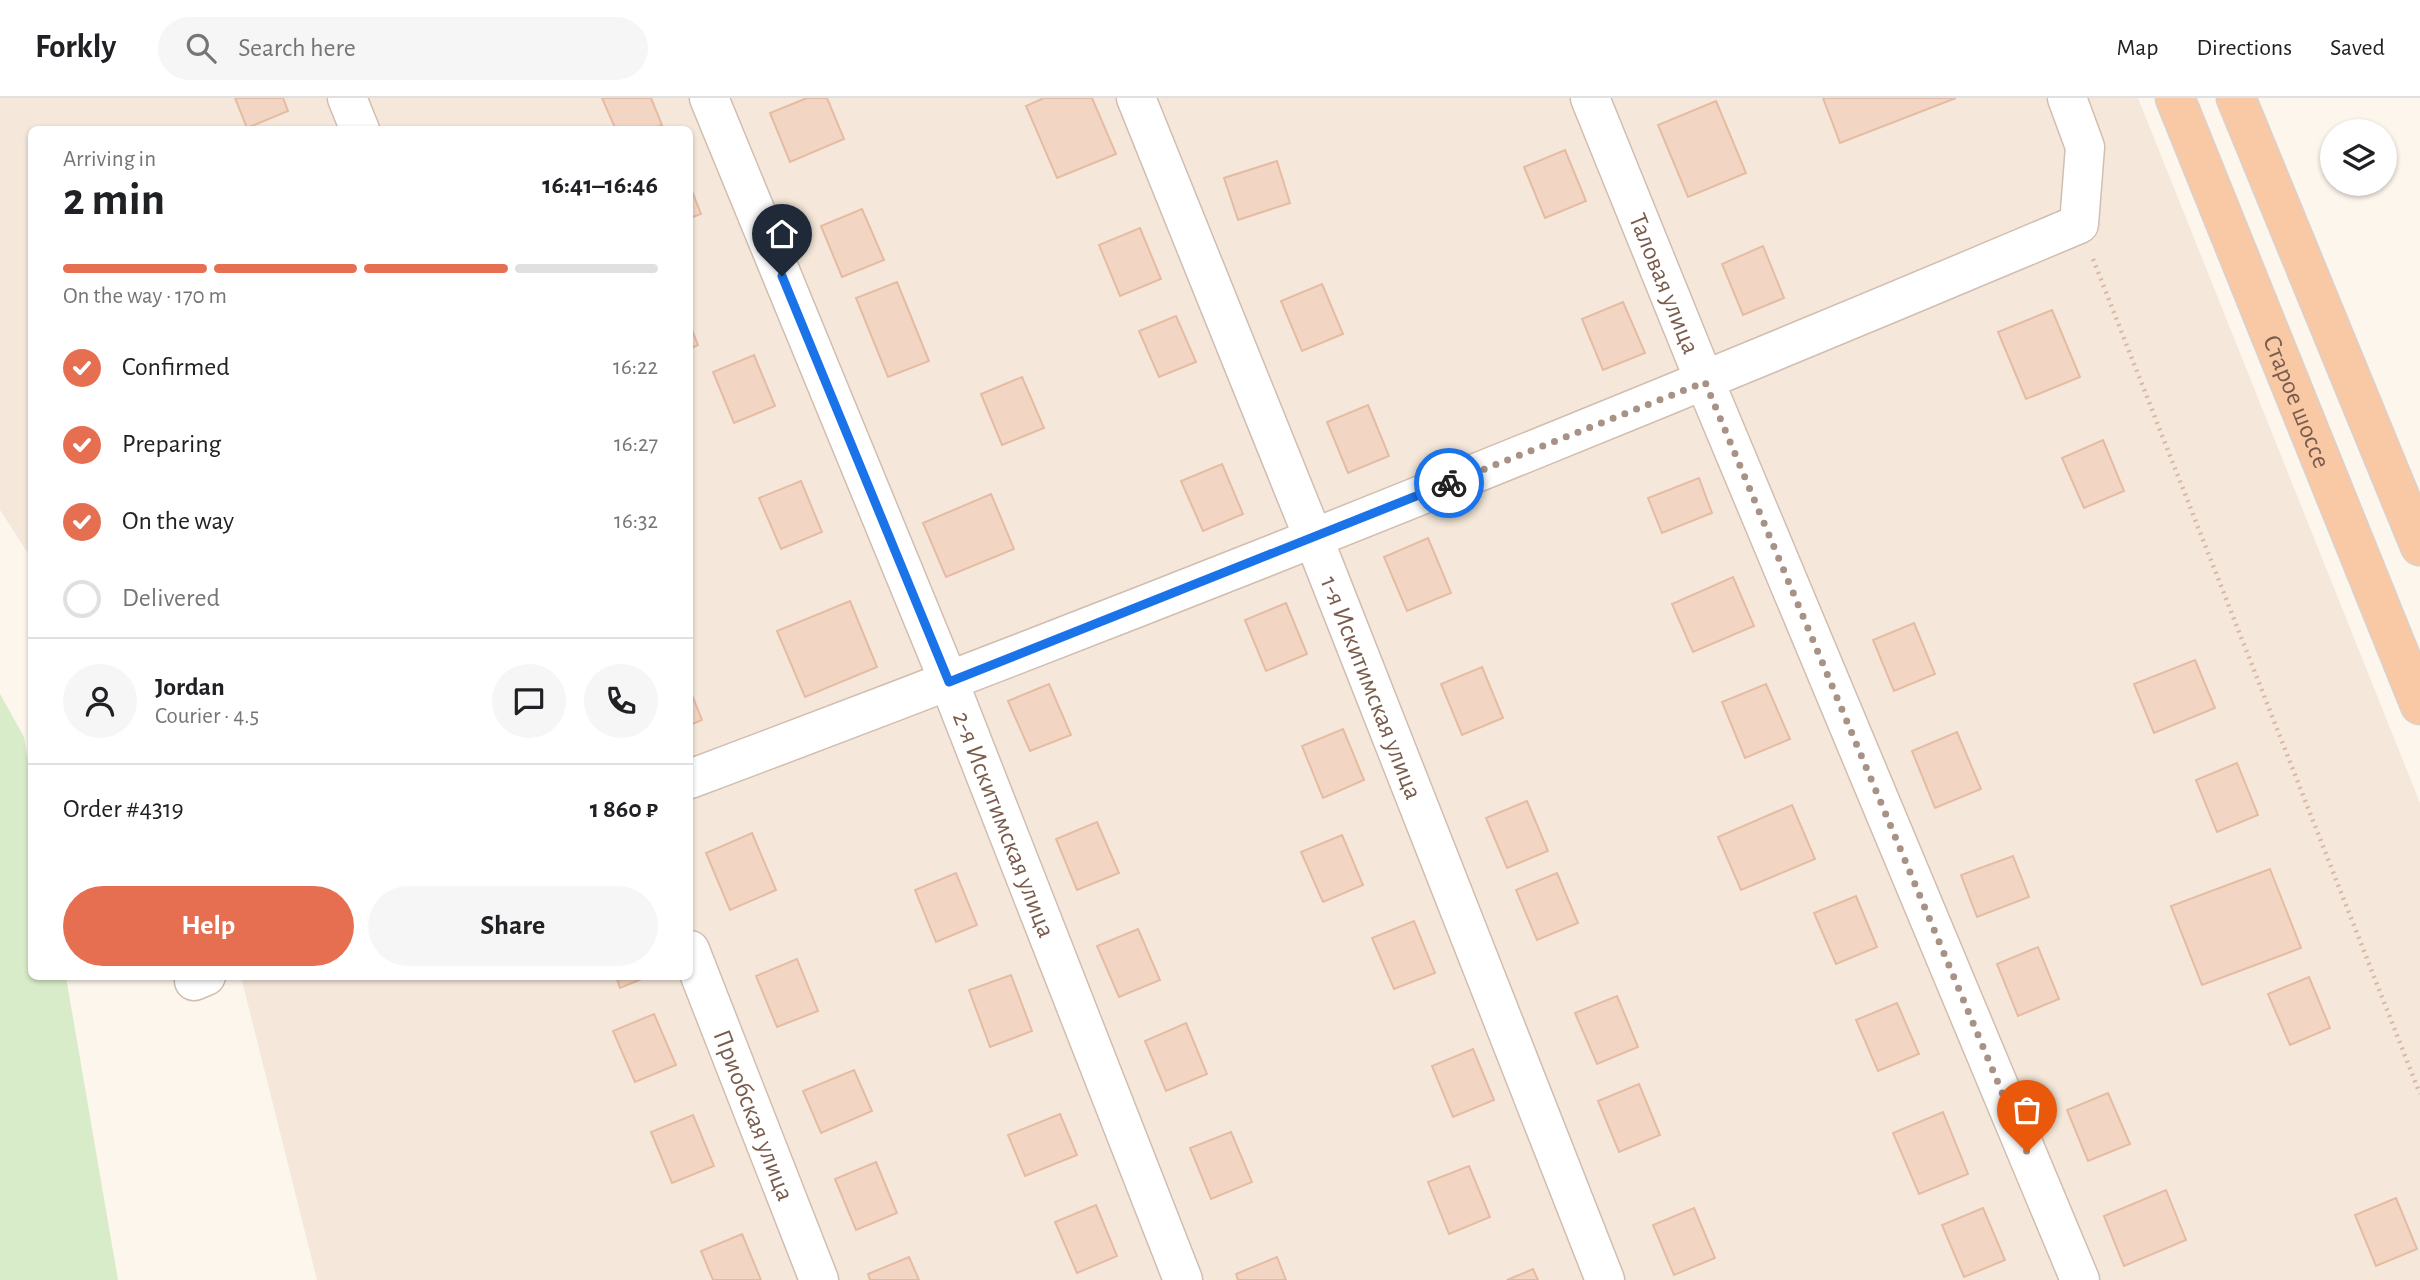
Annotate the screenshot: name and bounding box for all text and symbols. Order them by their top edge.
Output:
search box [158,17,648,80]
icon: search [182,29,220,67]
text: Forkly [35,31,116,64]
text: Search here [238,35,356,61]
text: Map [2116,36,2158,60]
text: Directions [2196,36,2292,60]
text: Saved [2330,36,2385,60]
map controls [2320,119,2397,196]
button: layers [2320,119,2397,196]
text: Arriving in [63,148,156,171]
text: 16:41–16:46 [542,172,658,198]
text: 2 min [63,177,165,223]
pin [752,204,812,276]
street label: Таловая улица [1624,210,1704,358]
icon: home [763,215,801,253]
text: On the way · 170 m [63,285,227,308]
street label: Старое шоссе [2258,331,2335,472]
icon: check [63,349,101,387]
text: Confirmed [122,354,230,380]
text: 16:22 [613,356,658,379]
icon: check [63,426,101,464]
text: Preparing [122,431,221,457]
text: 16:27 [614,433,658,456]
courier [1414,448,1484,518]
icon: bike [1430,464,1468,502]
icon: check [63,503,101,541]
text: On the way [122,508,234,534]
text: 16:32 [614,510,658,533]
street label: 1-я Искитимская улица [1316,573,1427,803]
text: Delivered [122,585,220,611]
button: person [63,664,137,738]
button: chat [492,664,566,738]
button: phone [584,664,658,738]
text: Jordan [155,674,225,700]
text: Courier · 4.5 [155,705,259,728]
street label: 2-я Искитимская улица [948,708,1060,941]
text: Order #4319 [63,796,184,822]
text: 1 860 ₽ [590,796,658,822]
button: Help [63,886,354,966]
button: Share [368,886,658,966]
street label: Приобская улица [708,1026,799,1204]
pin [1997,1080,2057,1152]
icon: bag [2008,1091,2046,1129]

